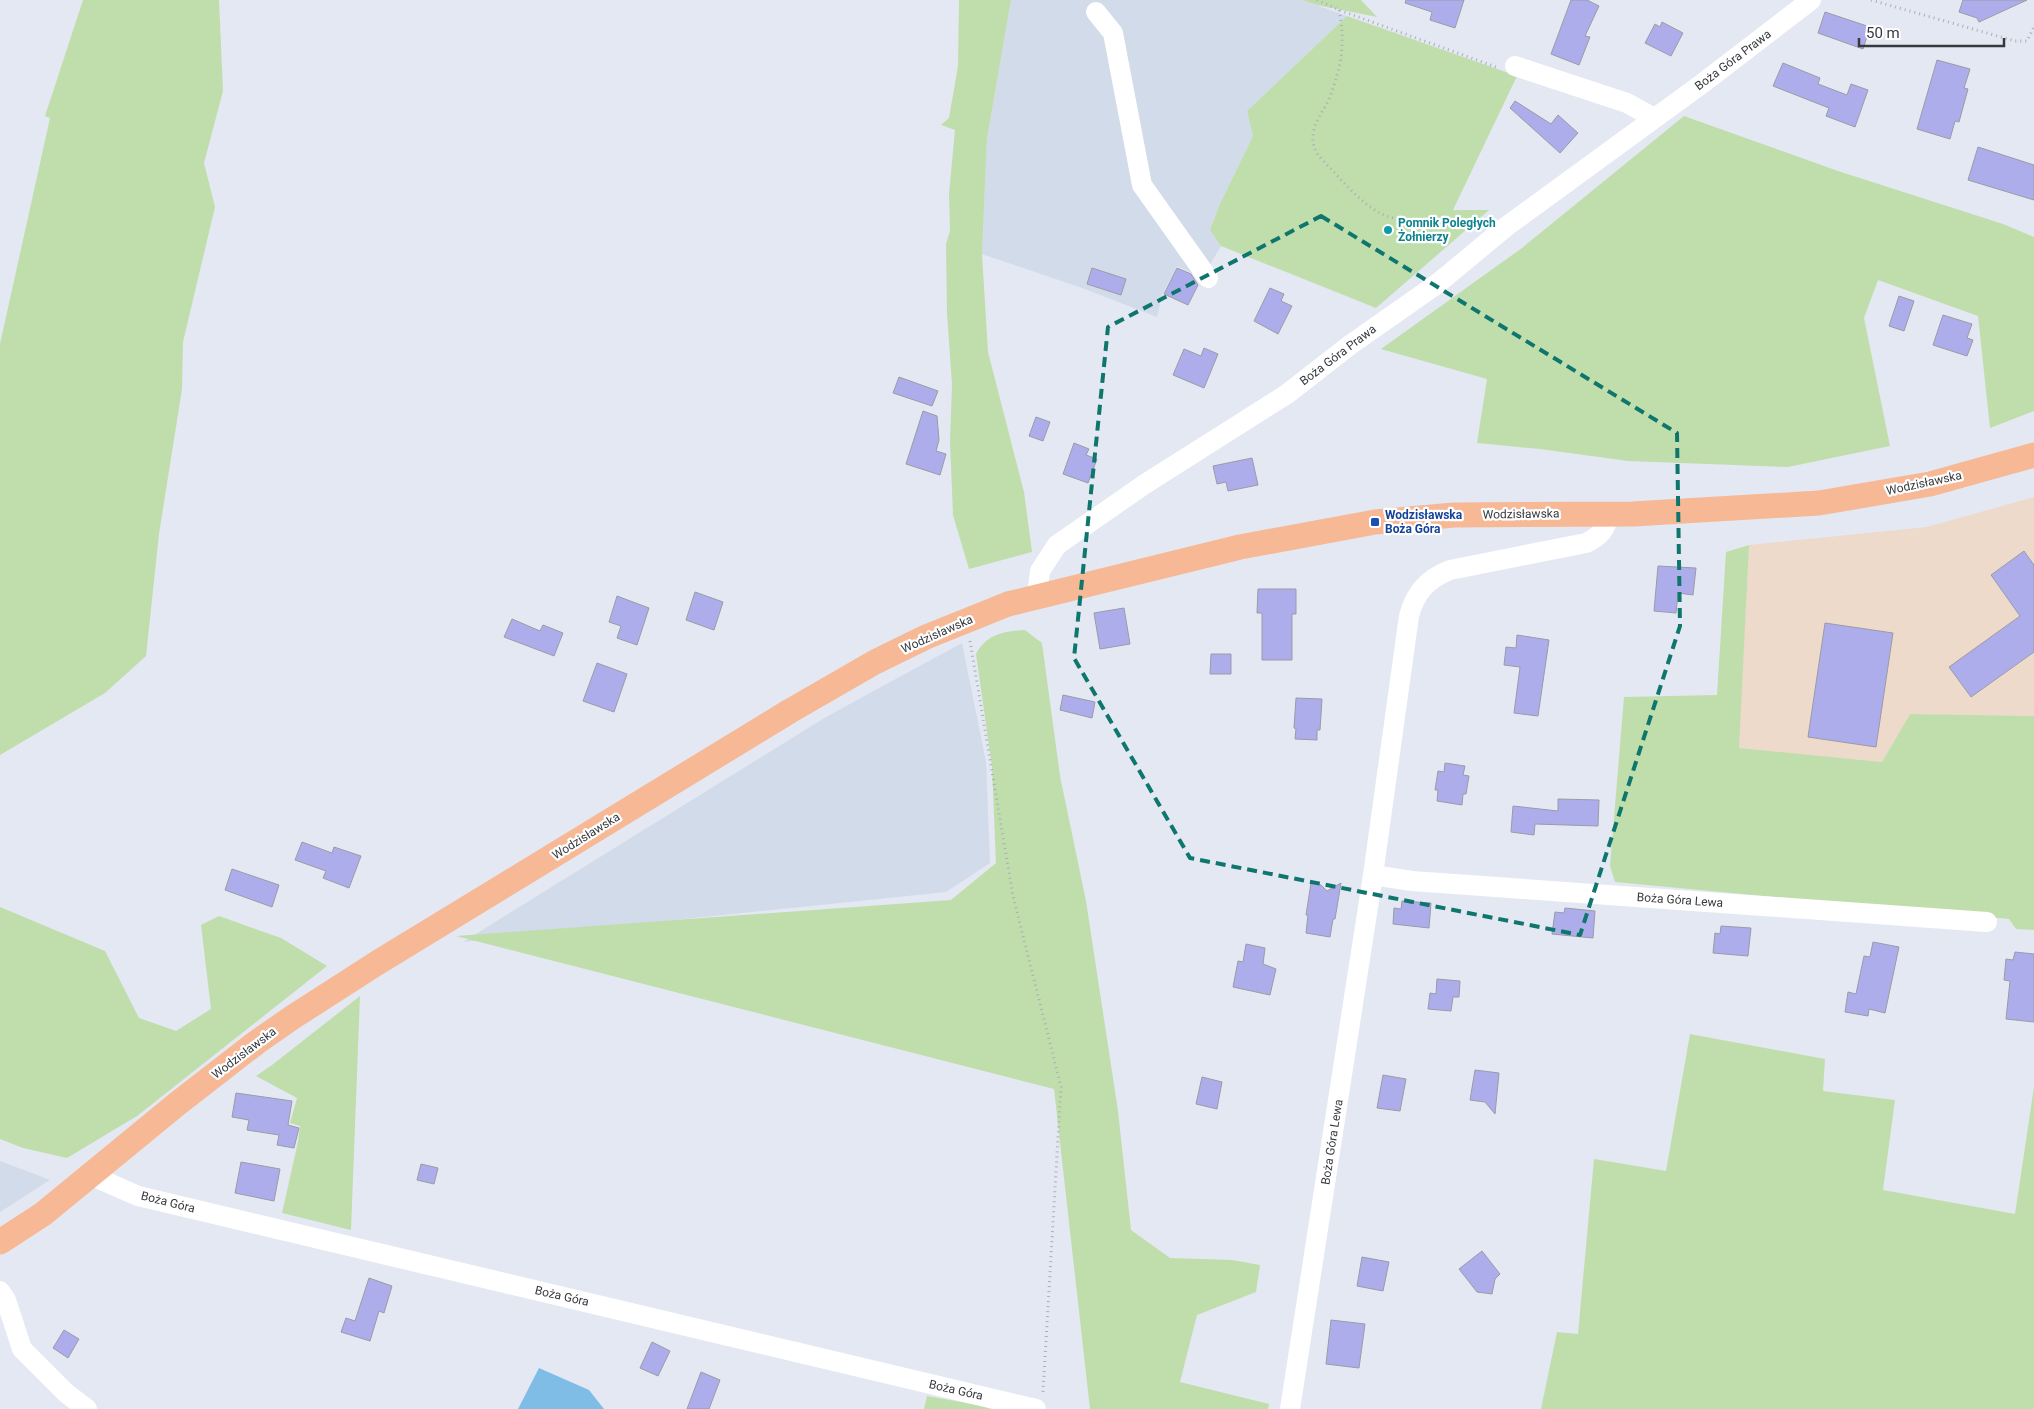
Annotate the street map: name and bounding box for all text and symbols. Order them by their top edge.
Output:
scale bar [1859,15,2004,47]
text: 50 m [1866,24,1900,42]
street label: Boża Góra Prawa [1692,27,1774,93]
place label: Pomnik Poległych Żołnierzy [1398,216,1496,244]
marker: Pomnik Poległych Żołnierzy [1382,224,1394,236]
street label: Boża Góra Prawa [1297,322,1379,388]
street label: Wodzisławska [1885,468,1963,498]
street label: Wodzisławska [1483,506,1559,522]
place label: Wodzisławska Boża Góra [1385,508,1463,536]
marker: Wodzisławska Boża Góra [1369,516,1381,528]
street label: Wodzisławska [899,612,975,656]
street label: Wodzisławska [550,810,622,862]
street label: Boża Góra Lewa [1636,890,1724,910]
street label: Wodzisławska [209,1024,279,1082]
street label: Boża Góra Lewa [1318,1098,1346,1186]
street label: Boża Góra [140,1189,196,1215]
street label: Boża Góra [534,1283,590,1309]
street label: Boża Góra [928,1377,984,1403]

